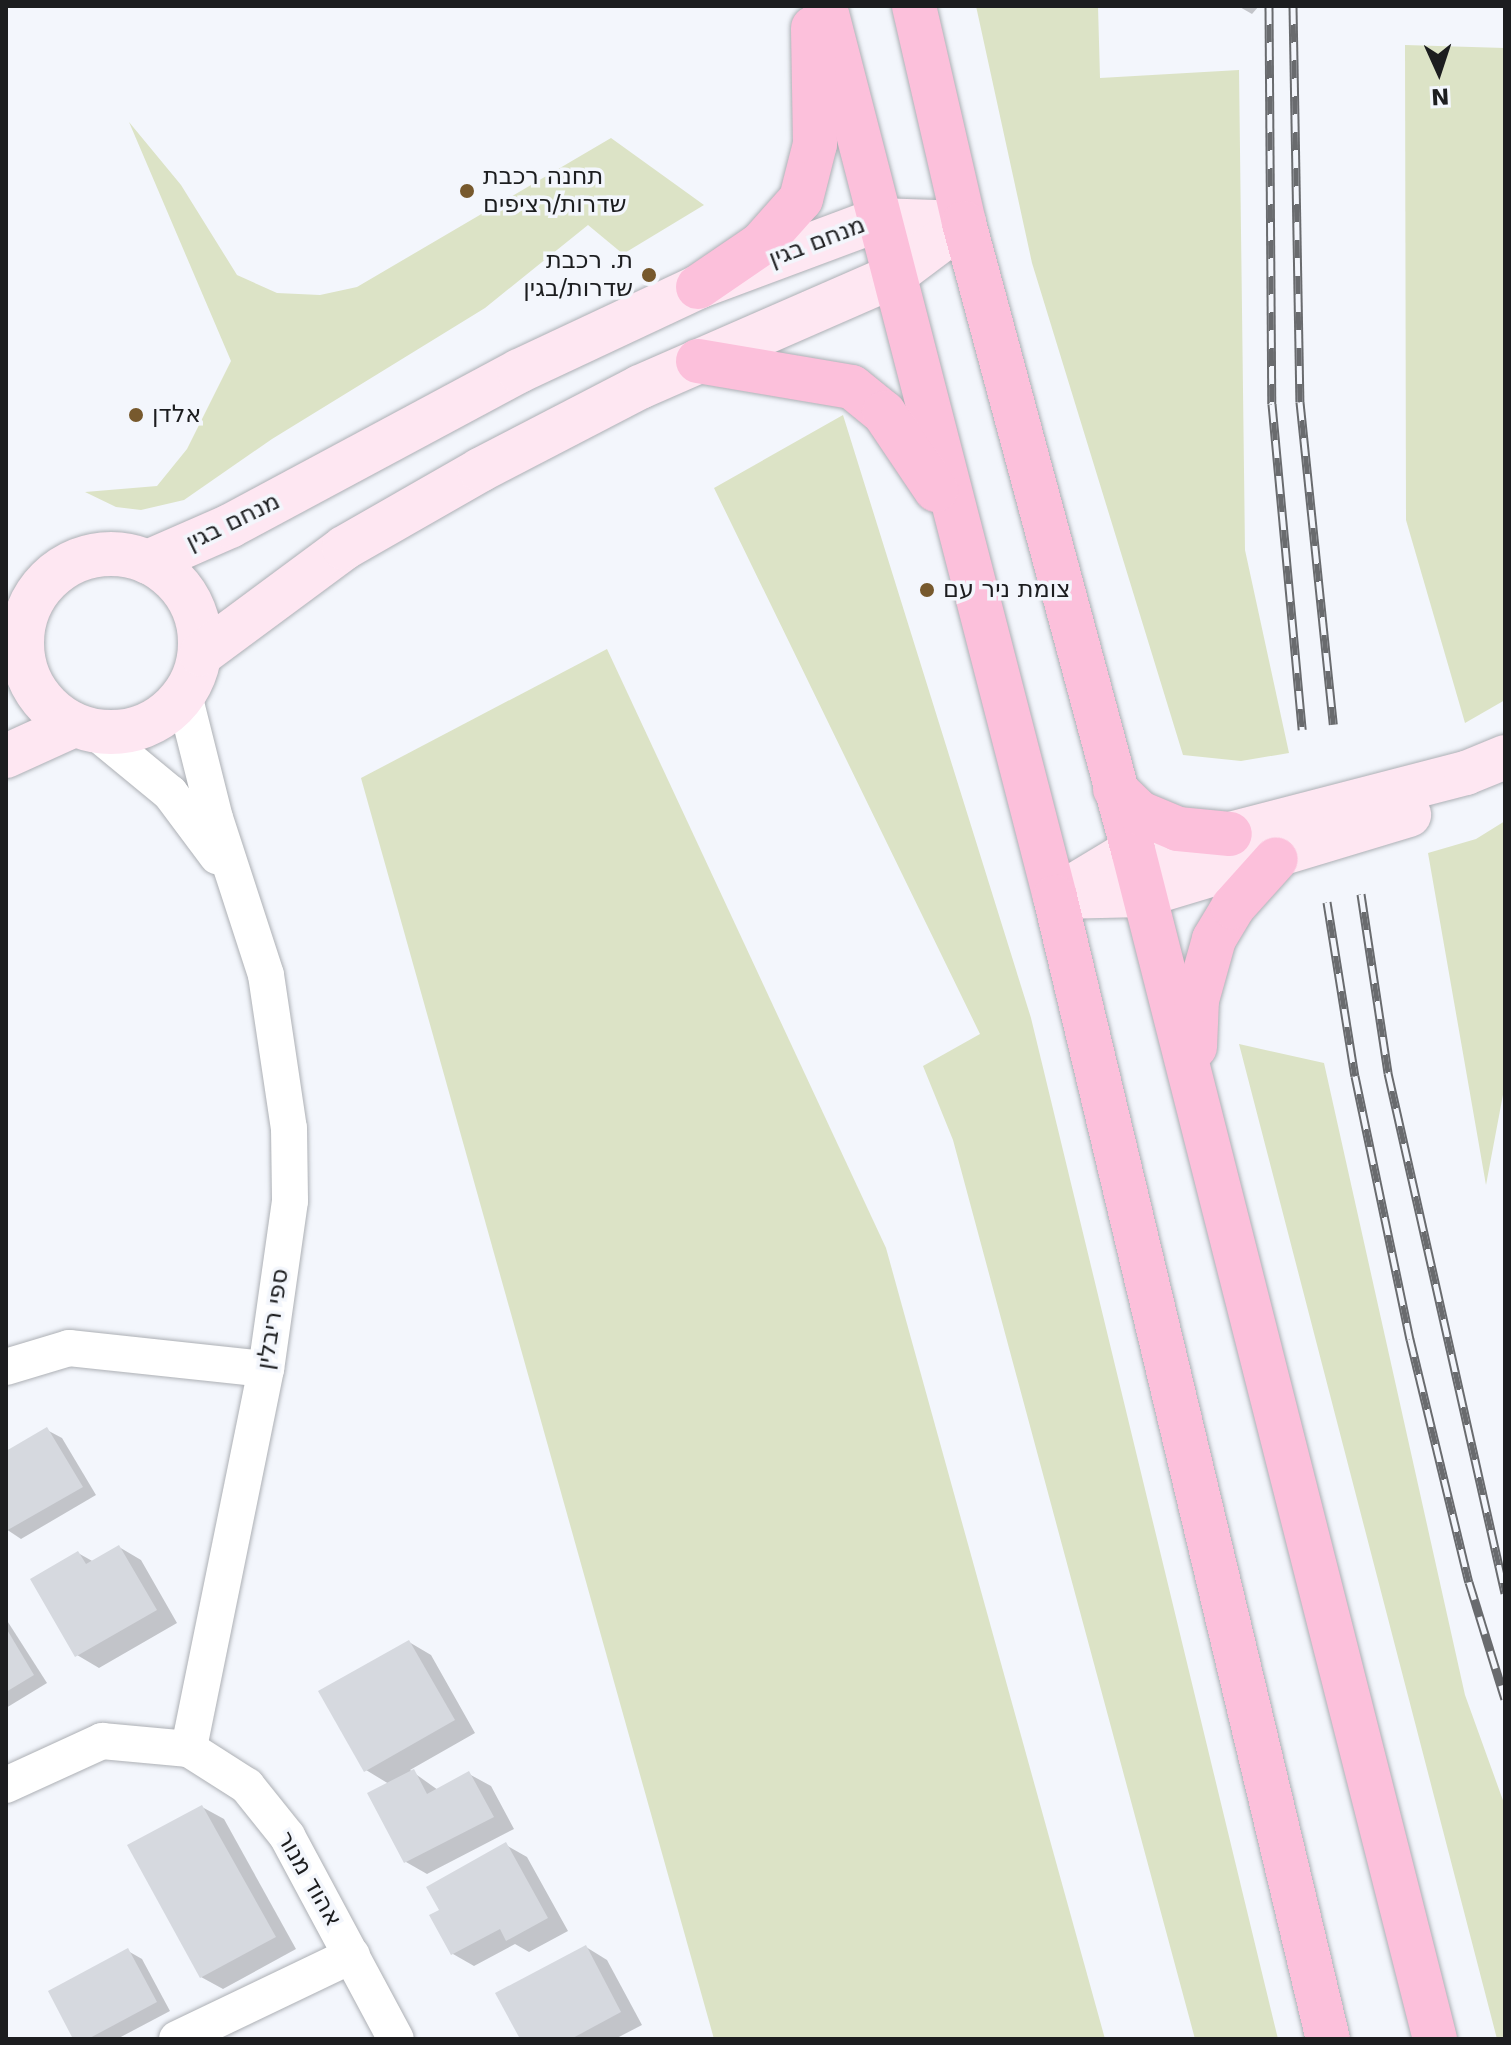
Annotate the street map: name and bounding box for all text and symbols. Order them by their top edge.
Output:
north arrow [1399,32,1479,112]
text: N [1430,84,1450,109]
place label: תחנה רכבת שדרות/רציפים [483,163,626,219]
marker: תחנה רכבת שדרות/רציפים [458,182,476,200]
street label: מנחם בגין [765,210,869,274]
place label: ת. רכבת שדרות/בגין [523,247,633,303]
marker: ת. רכבת שדרות/בגין [640,266,658,284]
place label: אלדן [152,401,201,429]
marker: אלדן [127,406,145,424]
street label: מנחם בגין [181,487,285,557]
place label: צומת ניר עם [943,576,1071,604]
marker: צומת ניר עם [918,581,936,599]
street label: ספי ריבלין [251,1266,295,1372]
street label: אהוד מנור [270,1826,348,1932]

